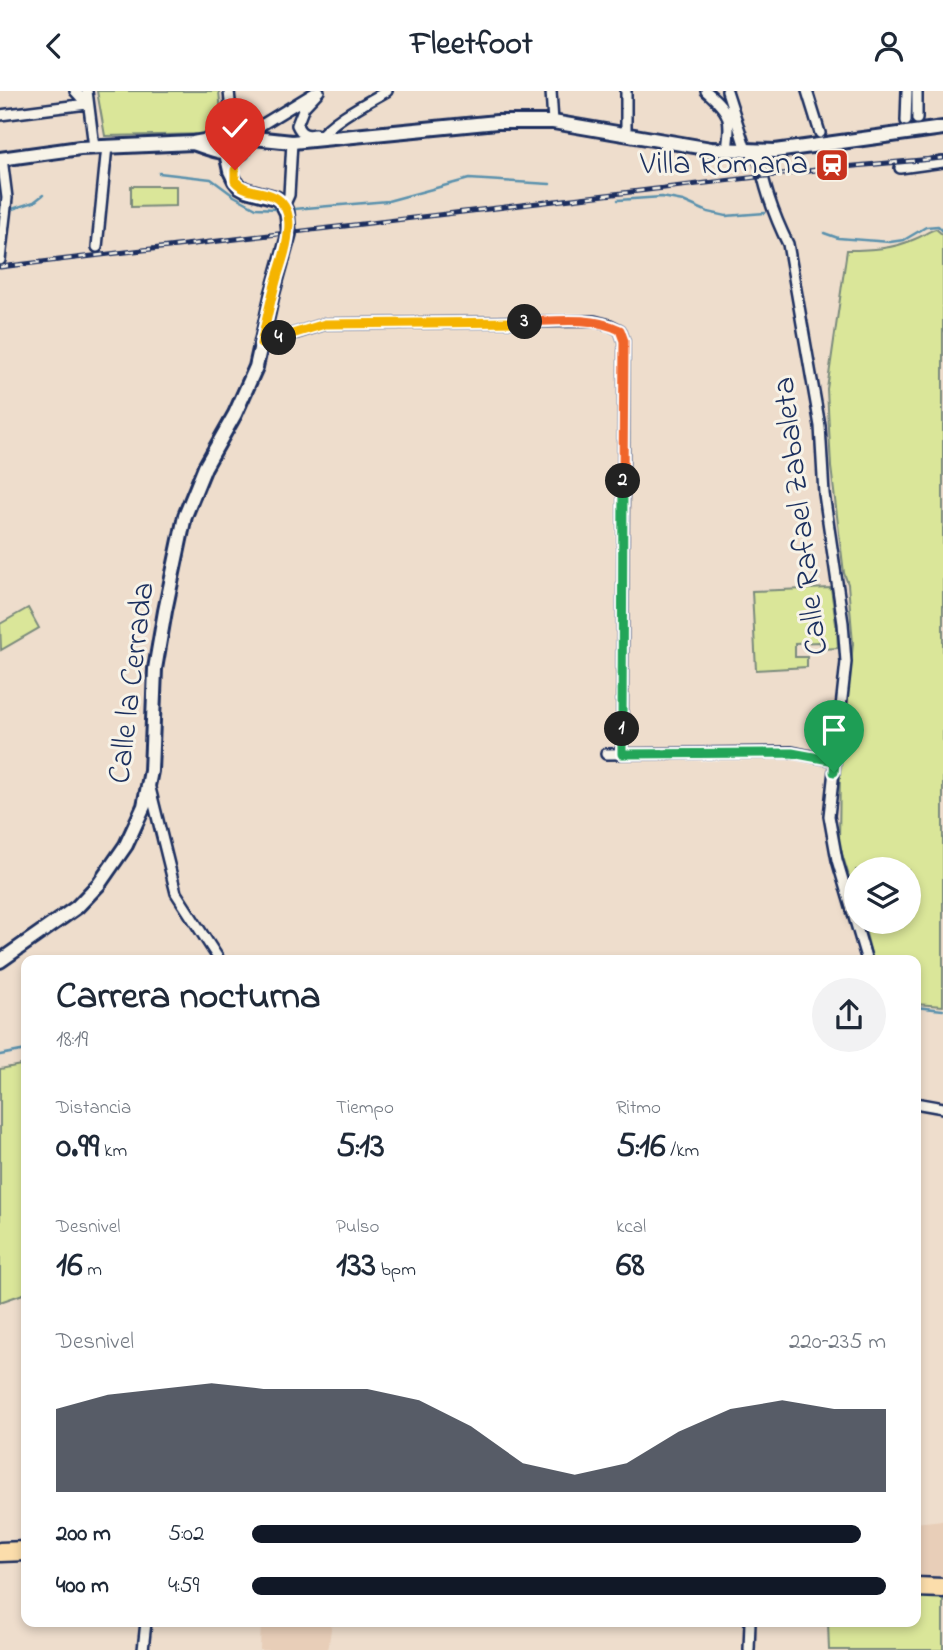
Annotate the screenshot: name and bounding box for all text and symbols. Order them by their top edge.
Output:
text: Fleetfoot [410,22,533,69]
icon: back [35,27,73,65]
icon: person [870,27,908,65]
pin [205,98,265,170]
icon: check [216,109,254,147]
place label: Villa Romana [639,142,808,189]
station icon: Villa Romana [813,146,851,184]
pin: 3 [508,305,542,339]
text: 3 [521,308,528,335]
pin: 4 [262,321,296,355]
text: 4 [275,324,282,351]
street label: Calle Rafael Zabaleta [762,374,842,658]
pin: 2 [606,463,640,499]
text: 2 [618,467,627,494]
street label: Calle la Cerrada [97,579,169,787]
pin [804,700,864,772]
pin: 1 [604,711,640,747]
icon: arrive [815,711,853,749]
text: 1 [618,715,625,742]
map controls [844,857,921,934]
button: layers [844,857,921,934]
text: Carrera nocturna [56,970,321,1026]
button: share [812,978,886,1052]
text: 18:19 [56,1024,88,1057]
text: Distancia [56,1095,131,1122]
text: Tiempo [336,1095,394,1122]
text: Ritmo [616,1095,661,1122]
text: 0.99 [56,1122,99,1173]
text: 5:13 [336,1122,385,1173]
text: 5:16 [616,1122,666,1173]
text: km [99,1138,127,1165]
text: /km [666,1138,699,1165]
text: Desnivel [56,1214,121,1241]
text: Pulso [336,1214,379,1241]
text: kcal [616,1214,646,1241]
text: 16 [56,1241,83,1292]
text: 133 [336,1241,376,1292]
text: 68 [616,1241,645,1292]
text: m [83,1257,102,1284]
text: bpm [376,1257,416,1284]
text: Desnivel [56,1326,134,1359]
text: 220–235 m [789,1326,886,1359]
text: 200 m [56,1518,111,1551]
text: 5:02 [168,1518,204,1551]
text: 400 m [56,1570,109,1603]
text: 4:59 [168,1570,200,1603]

